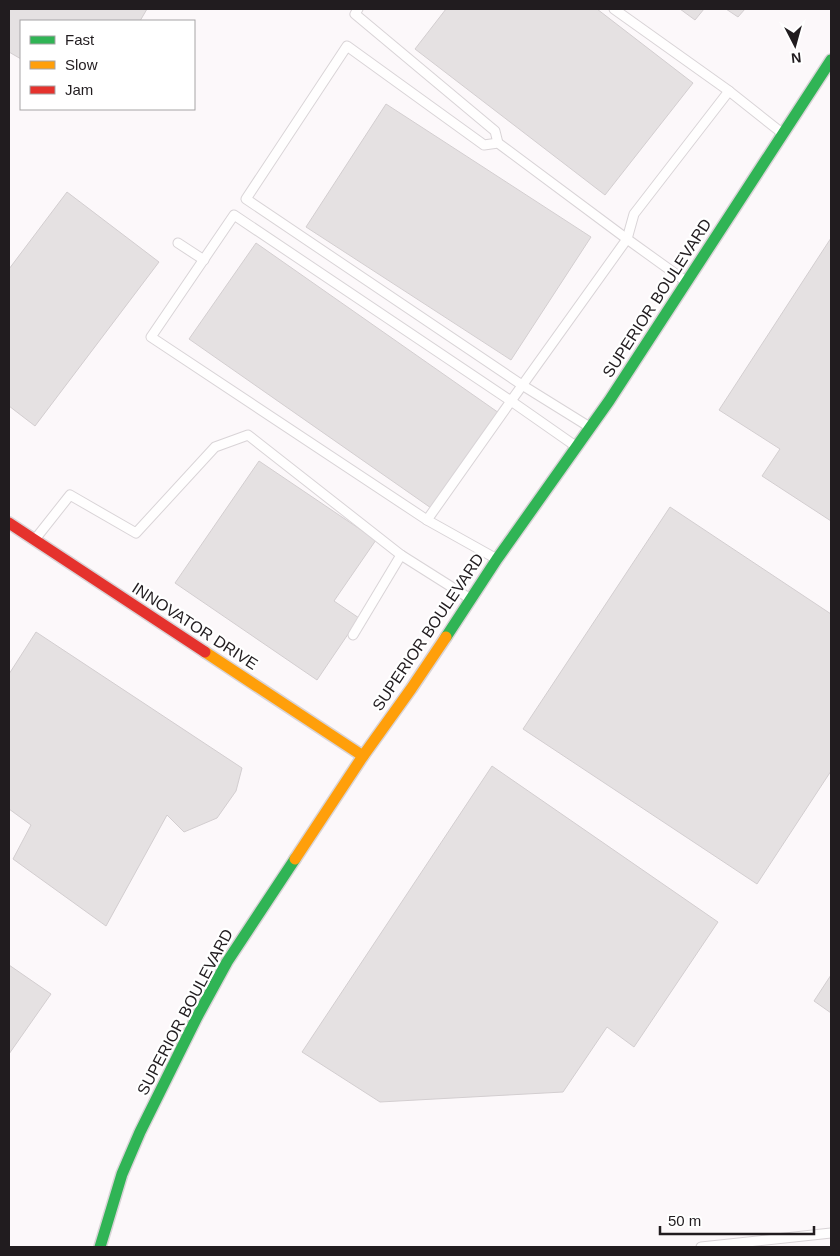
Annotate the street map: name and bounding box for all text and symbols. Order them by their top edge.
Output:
legend [20,20,195,110]
north arrow [770,20,820,70]
text: Fast [65,31,95,48]
text: N [790,49,802,66]
text: Slow [65,56,98,73]
text: Jam [65,81,93,98]
street label: SUPERIOR BOULEVARD [599,216,715,380]
street label: SUPERIOR BOULEVARD [369,550,487,714]
street label: INNOVATOR DRIVE [129,579,261,673]
street label: SUPERIOR BOULEVARD [134,926,236,1098]
scale bar [660,1204,814,1236]
text: 50 m [668,1212,701,1229]

